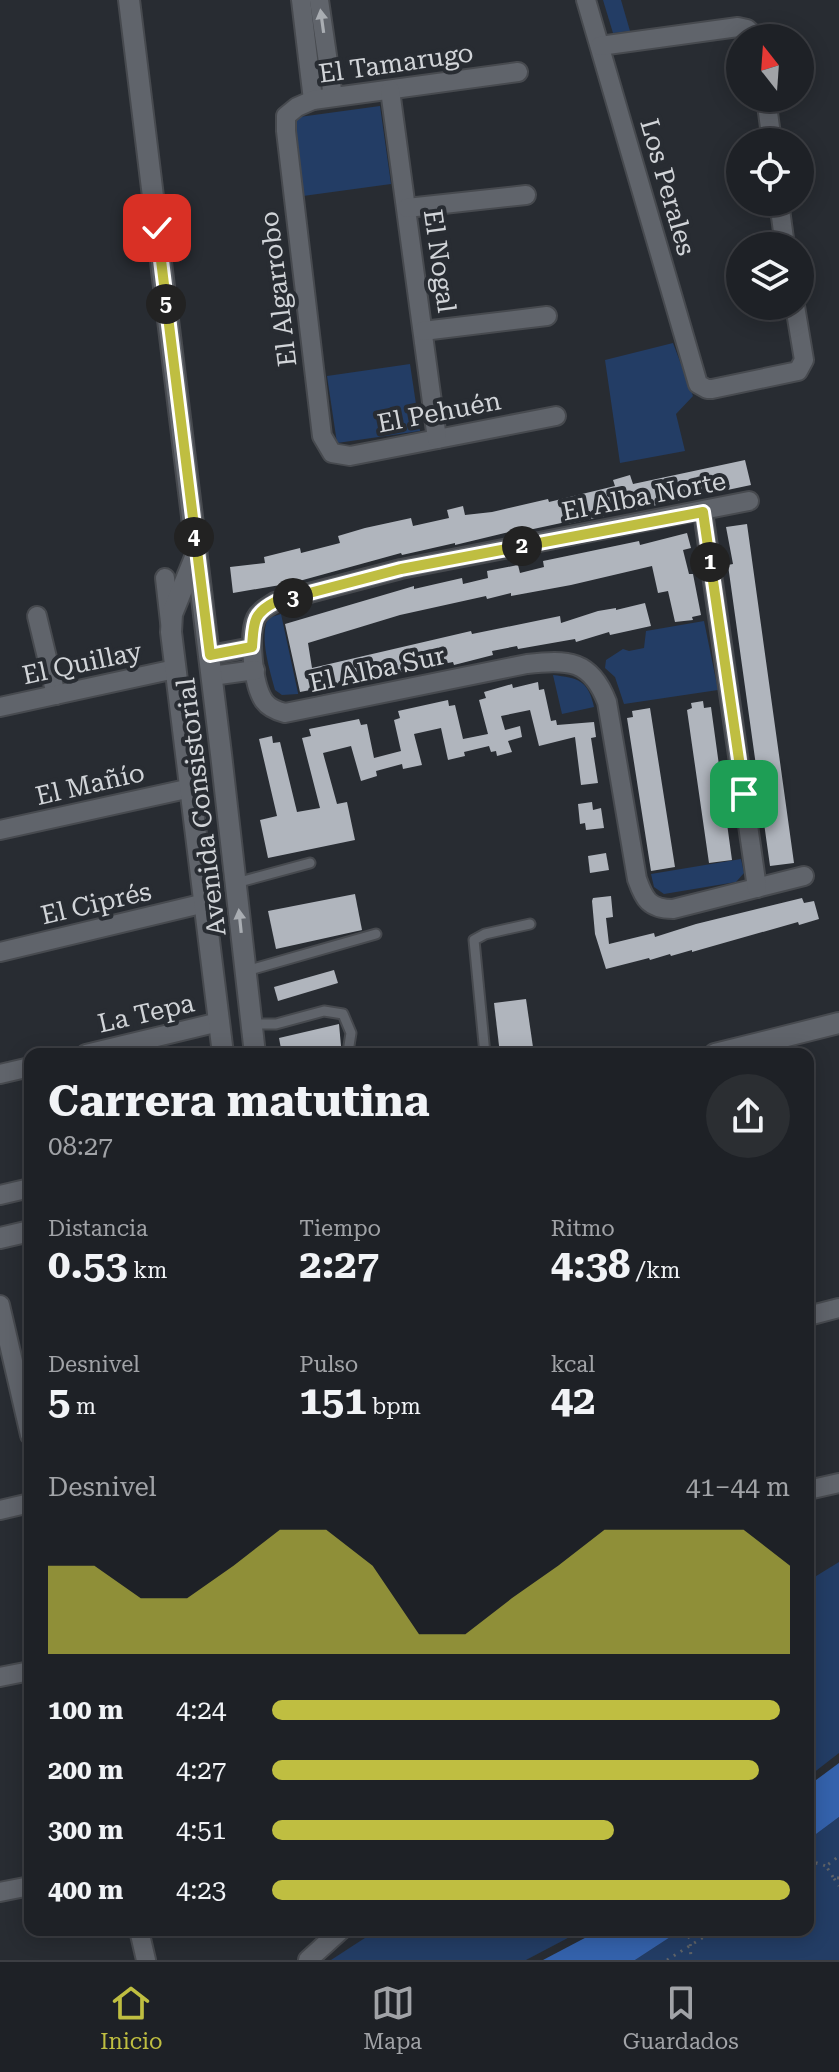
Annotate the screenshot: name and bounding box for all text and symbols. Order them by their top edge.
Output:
one-way arrow [315,8,328,33]
north arrow [726,24,814,112]
map controls [726,24,814,320]
street label: El Tamarugo [317,37,475,89]
street label: Los Perales [634,115,702,259]
button: locate [726,128,814,216]
pin [123,194,191,262]
icon: check [135,206,179,250]
street label: El Nogal [418,207,462,315]
street label: El Algarrobo [254,210,302,368]
button: layers [726,232,814,320]
pin: 5 [146,284,186,324]
text: 5 [160,291,172,316]
street label: El Pehuén [375,385,504,439]
street label: El Alba Norte [559,465,729,527]
pin: 4 [174,517,214,557]
text: 4 [188,524,200,549]
pin: 2 [502,526,542,566]
text: 2 [516,533,528,558]
pin: 1 [690,542,730,582]
text: 1 [704,549,716,574]
pin: 3 [273,578,313,618]
text: 3 [287,585,299,610]
street label: El Quillay [20,636,145,690]
street label: El Alba Sur [306,640,448,698]
street label: Avenida Consistorial [170,676,232,938]
street label: El Mañío [33,757,147,811]
pin [710,760,778,828]
icon: arrive [722,772,766,816]
street label: El Ciprés [38,876,154,930]
one-way arrow [233,908,246,933]
street label: La Tepa [95,987,197,1039]
button: share [706,1074,790,1158]
text: Carrera matutina [48,1075,430,1127]
text: 08:27 [48,1131,113,1161]
text: Distancia [48,1216,148,1241]
text: Tiempo [299,1216,381,1241]
text: Ritmo [551,1216,615,1241]
text: 0.53 [48,1241,128,1288]
text: 2:27 [299,1241,379,1288]
text: 4:38 [551,1241,630,1288]
text: km [128,1258,167,1283]
text: /km [630,1258,680,1283]
text: Desnivel [48,1352,140,1377]
text: Pulso [299,1352,358,1377]
text: kcal [551,1352,595,1377]
text: 5 [48,1377,70,1424]
text: 151 [299,1377,367,1424]
text: 42 [551,1377,595,1424]
text: m [70,1394,96,1419]
text: bpm [367,1394,421,1419]
text: Desnivel [48,1472,157,1502]
text: 41–44 m [686,1472,790,1502]
text: 100 m [48,1695,123,1725]
text: 4:24 [176,1695,226,1725]
text: 200 m [48,1755,123,1785]
text: 4:27 [176,1755,226,1785]
text: 300 m [48,1815,123,1845]
text: 4:51 [176,1815,226,1845]
text: 400 m [48,1875,123,1905]
text: 4:23 [176,1875,226,1905]
tab: Inicio [100,1981,163,2054]
tab: Mapa [363,1981,422,2054]
tab: Guardados [623,1981,739,2054]

